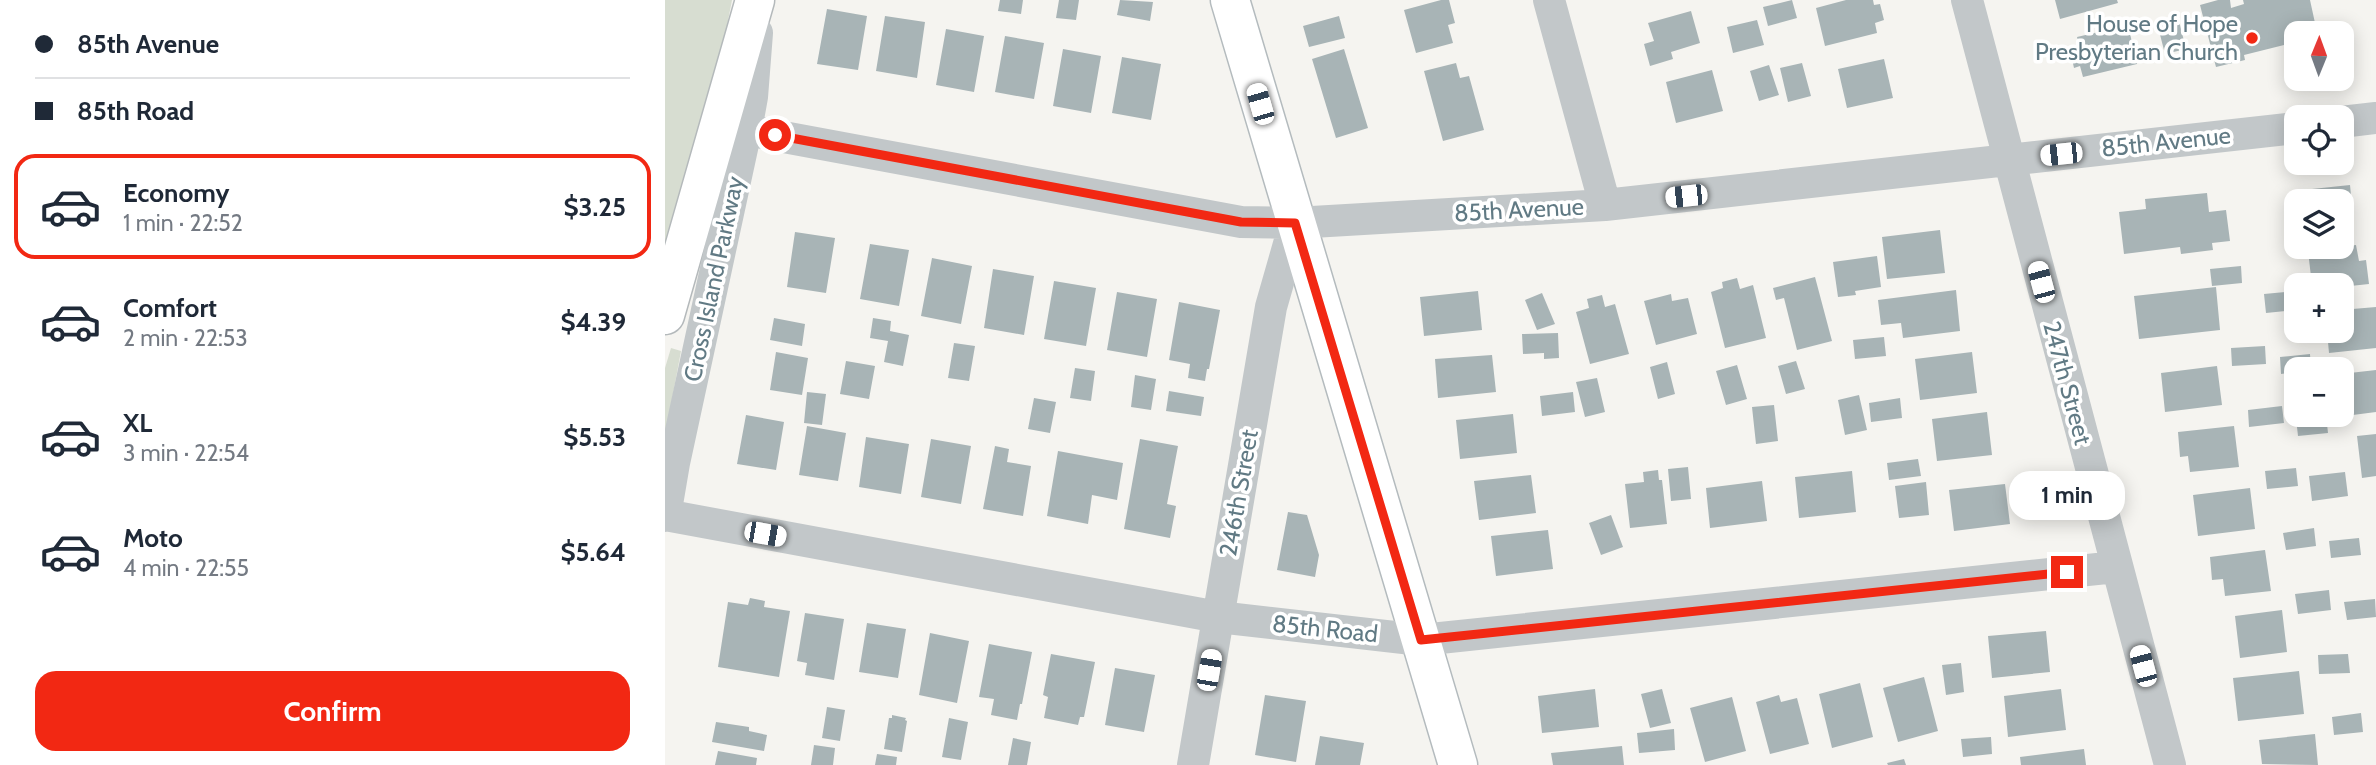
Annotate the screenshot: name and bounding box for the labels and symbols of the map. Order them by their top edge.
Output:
place label: House of Hope Presbyterian Church [2035,9,2238,66]
north arrow [2284,21,2354,91]
marker: House of Hope Presbyterian Church [2244,30,2260,46]
car [1245,81,1276,127]
route start [759,119,791,151]
street label: 85th Avenue [2100,120,2232,163]
car [2040,141,2083,167]
street label: Cross Island Parkway [678,174,749,384]
car [1665,183,1708,209]
street label: 85th Avenue [1453,192,1585,227]
car [2026,259,2057,305]
street label: 247th Street [2037,318,2098,448]
street label: 246th Street [1213,427,1264,559]
callout: 1 min [2009,470,2125,520]
car [743,520,788,548]
route end [2051,556,2083,588]
street label: 85th Road [1271,609,1379,648]
car [2128,643,2159,689]
car [1196,647,1223,693]

